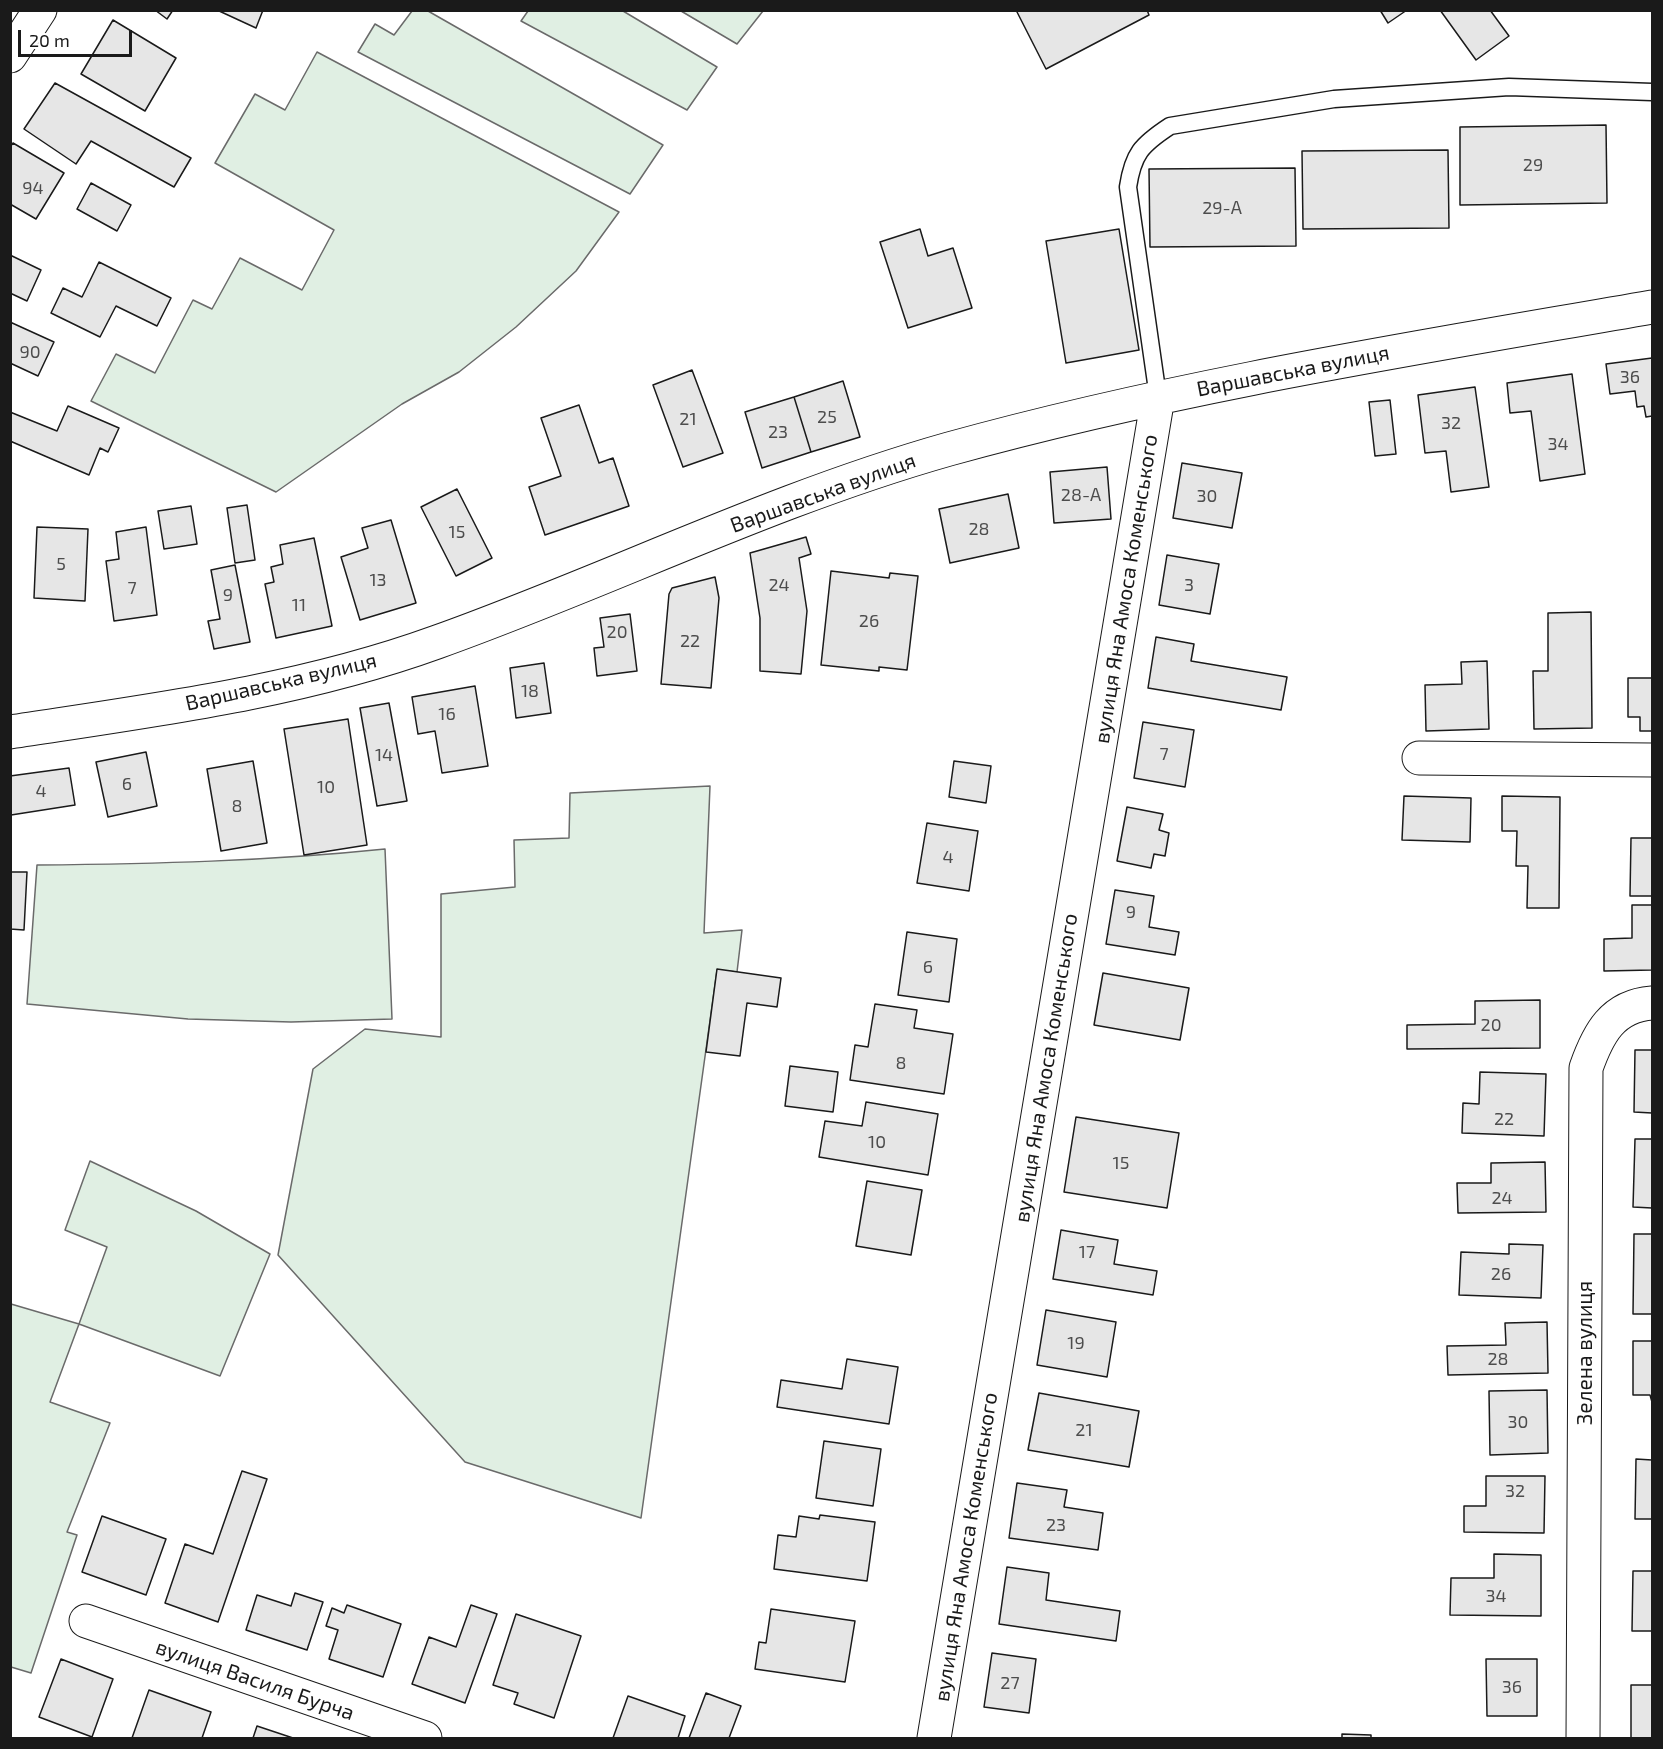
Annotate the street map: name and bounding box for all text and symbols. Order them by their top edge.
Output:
scale bar [21,18,135,56]
text: 20 m [29,29,70,51]
house number: 29 [1523,154,1543,176]
house number: 94 [22,177,44,199]
house number: 29-А [1202,197,1242,219]
street label: Варшавська вулиця [1195,340,1391,402]
house number: 90 [19,341,41,363]
house number: 36 [1620,366,1640,388]
house number: 25 [817,406,837,428]
house number: 21 [679,408,697,430]
house number: 32 [1441,412,1461,434]
house number: 23 [768,421,788,443]
street label: вулиця Яна Амоса Коменського [1089,433,1163,745]
house number: 34 [1547,433,1569,455]
street label: Варшавська вулиця [727,448,919,538]
house number: 28-А [1061,484,1101,506]
house number: 30 [1197,485,1217,507]
house number: 28 [968,518,990,540]
house number: 15 [449,521,465,543]
house number: 5 [56,553,66,575]
house number: 13 [369,569,387,591]
house number: 24 [768,574,790,596]
house number: 3 [1184,574,1194,596]
house number: 7 [127,577,137,599]
house number: 9 [223,584,233,606]
house number: 11 [292,594,306,616]
house number: 26 [859,610,879,632]
house number: 20 [607,621,627,643]
house number: 22 [680,630,700,652]
street label: Варшавська вулиця [183,648,379,716]
house number: 18 [521,680,539,702]
house number: 16 [438,703,456,725]
house number: 7 [1159,743,1169,765]
house number: 14 [375,744,393,766]
house number: 6 [122,773,132,795]
house number: 10 [317,776,335,798]
house number: 4 [35,780,47,802]
house number: 8 [232,795,242,817]
house number: 4 [942,846,954,868]
house number: 9 [1126,901,1136,923]
street label: вулиця Яна Амоса Коменського [1009,912,1083,1224]
house number: 6 [923,956,933,978]
house number: 20 [1481,1014,1501,1036]
house number: 8 [896,1052,906,1074]
house number: 22 [1494,1108,1514,1130]
house number: 10 [868,1131,886,1153]
house number: 15 [1113,1152,1129,1174]
house number: 24 [1491,1187,1513,1209]
house number: 17 [1079,1241,1095,1263]
house number: 26 [1491,1263,1511,1285]
street label: Зелена вулиця [1572,1281,1598,1425]
house number: 19 [1067,1332,1085,1354]
house number: 28 [1487,1348,1509,1370]
street label: вулиця Яна Амоса Коменського [929,1391,1003,1703]
house number: 30 [1508,1411,1528,1433]
house number: 21 [1075,1419,1093,1441]
house number: 32 [1505,1480,1525,1502]
house number: 23 [1046,1514,1066,1536]
house number: 34 [1485,1585,1507,1607]
street label: вулиця Василя Бурча [152,1634,358,1726]
house number: 27 [1000,1672,1020,1694]
house number: 36 [1502,1676,1522,1698]

